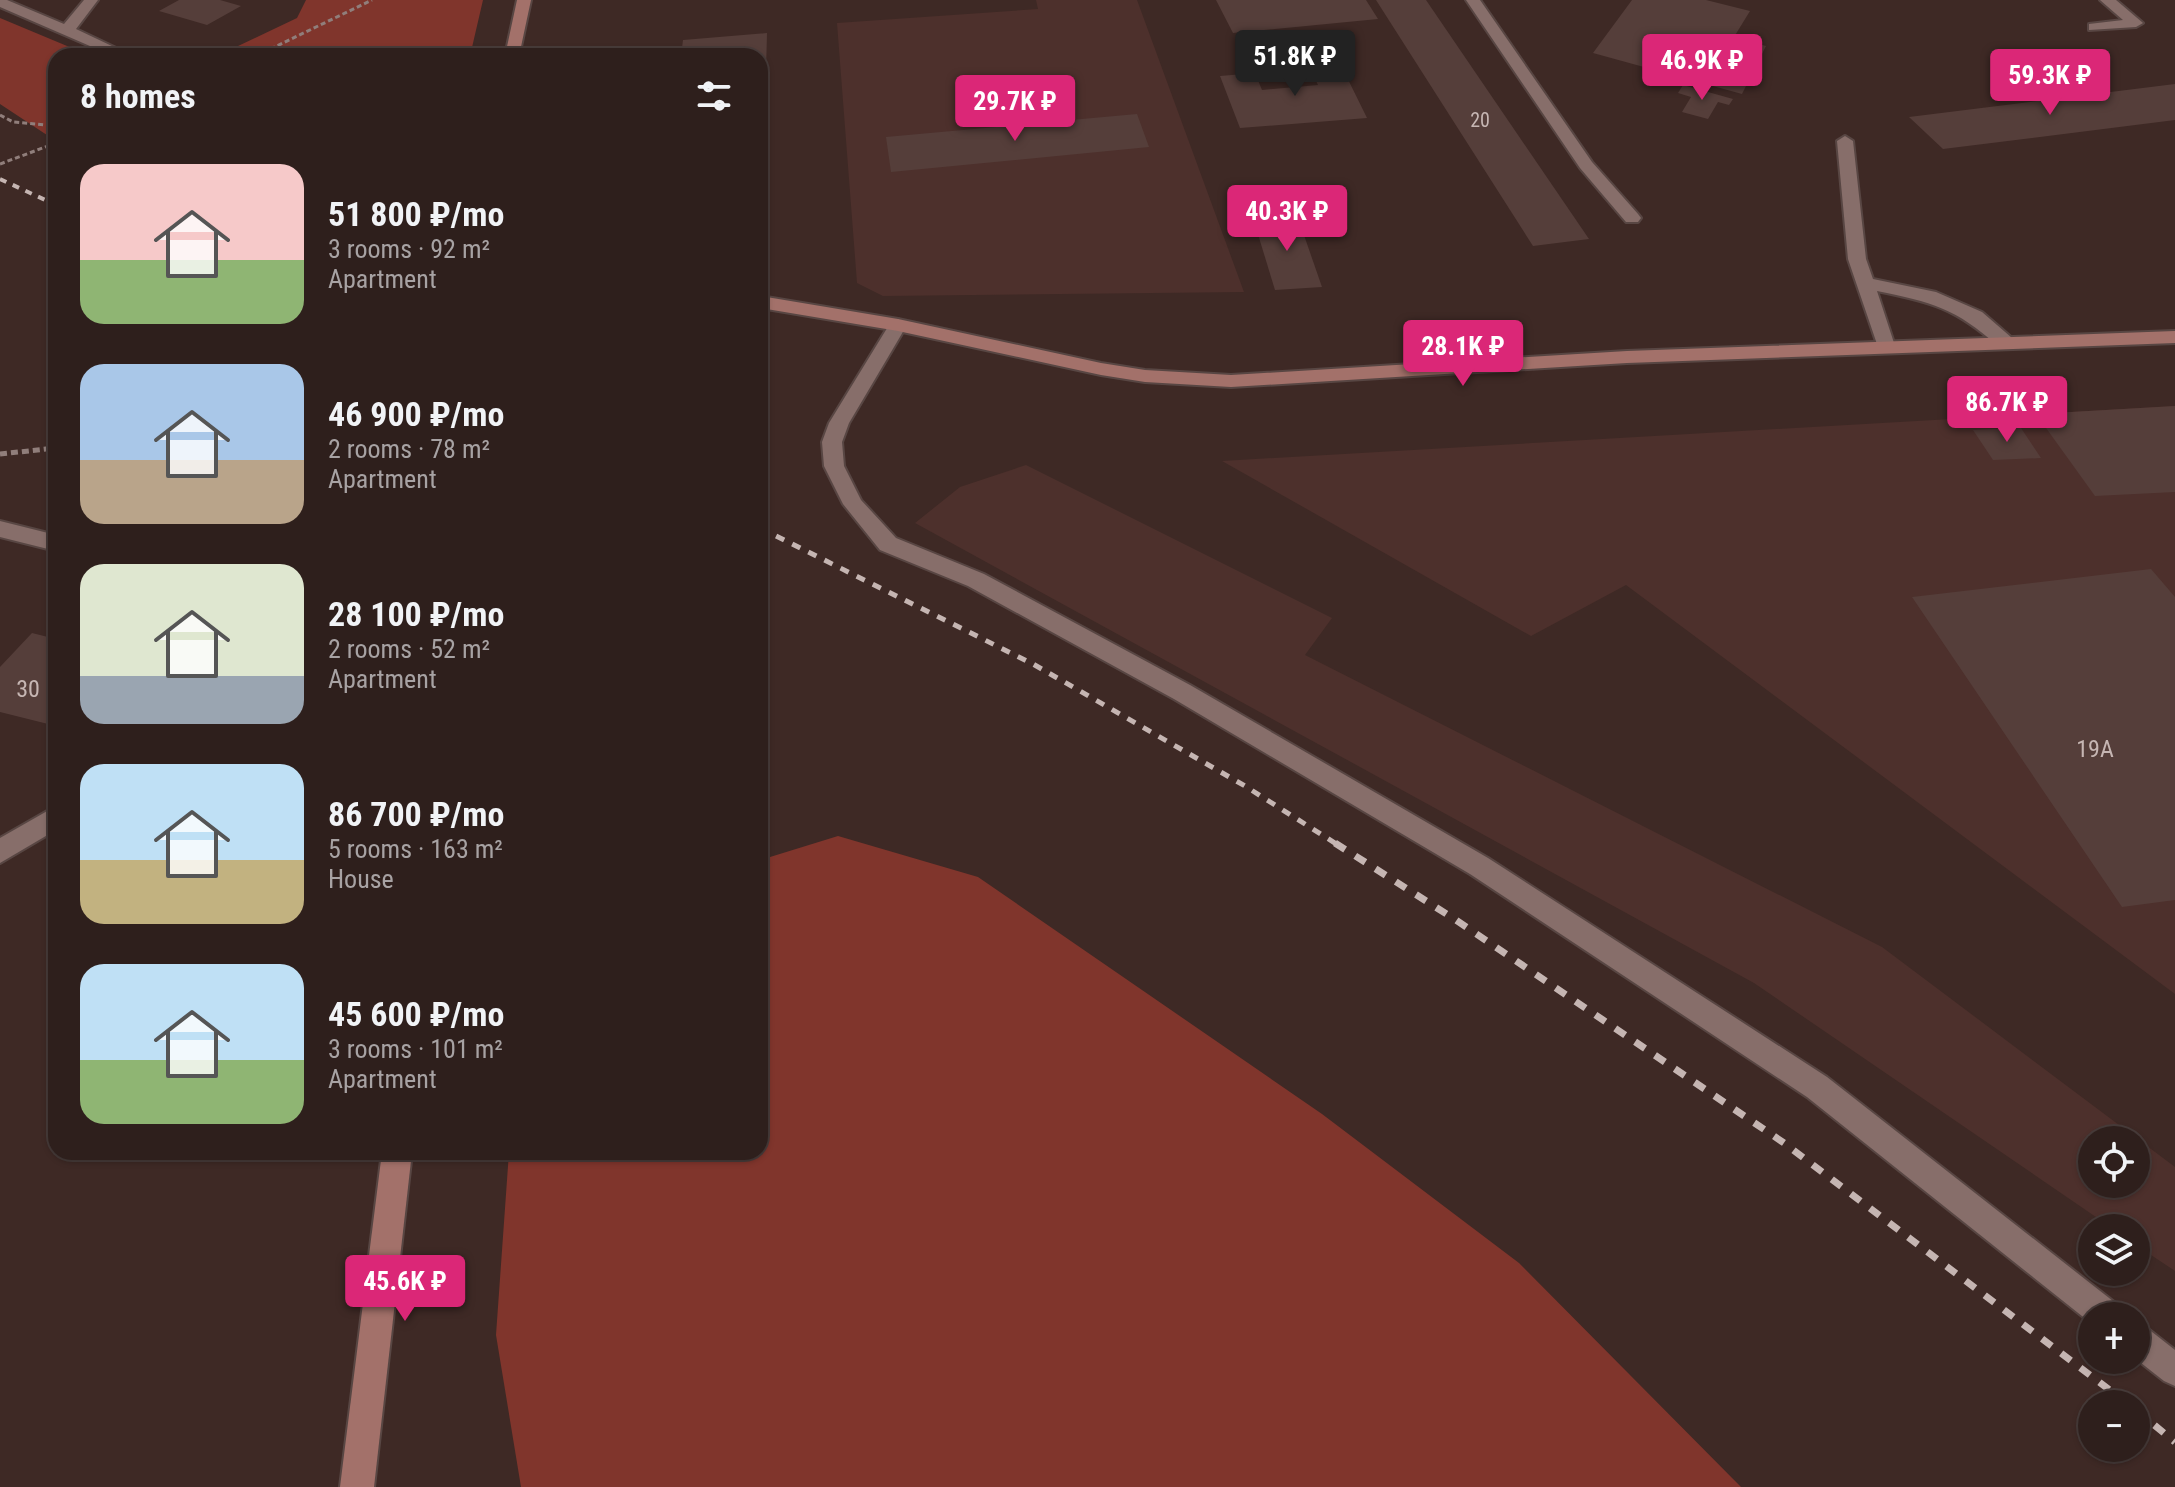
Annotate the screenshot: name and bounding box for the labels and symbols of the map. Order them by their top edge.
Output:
pin: 51.8K ₽ [1221,30,1369,98]
pin: 46.9K ₽ [1628,34,1776,102]
pin: 59.3K ₽ [1976,49,2124,117]
pin: 29.7K ₽ [941,75,1089,143]
house number: 20 [1470,108,1490,132]
pin: 40.3K ₽ [1213,185,1361,253]
pin: 28.1K ₽ [1389,320,1537,388]
pin: 86.7K ₽ [1933,376,2081,444]
house number: 30 [16,675,40,703]
house number: 19А [2076,735,2114,763]
pin: 45.6K ₽ [331,1255,479,1323]

